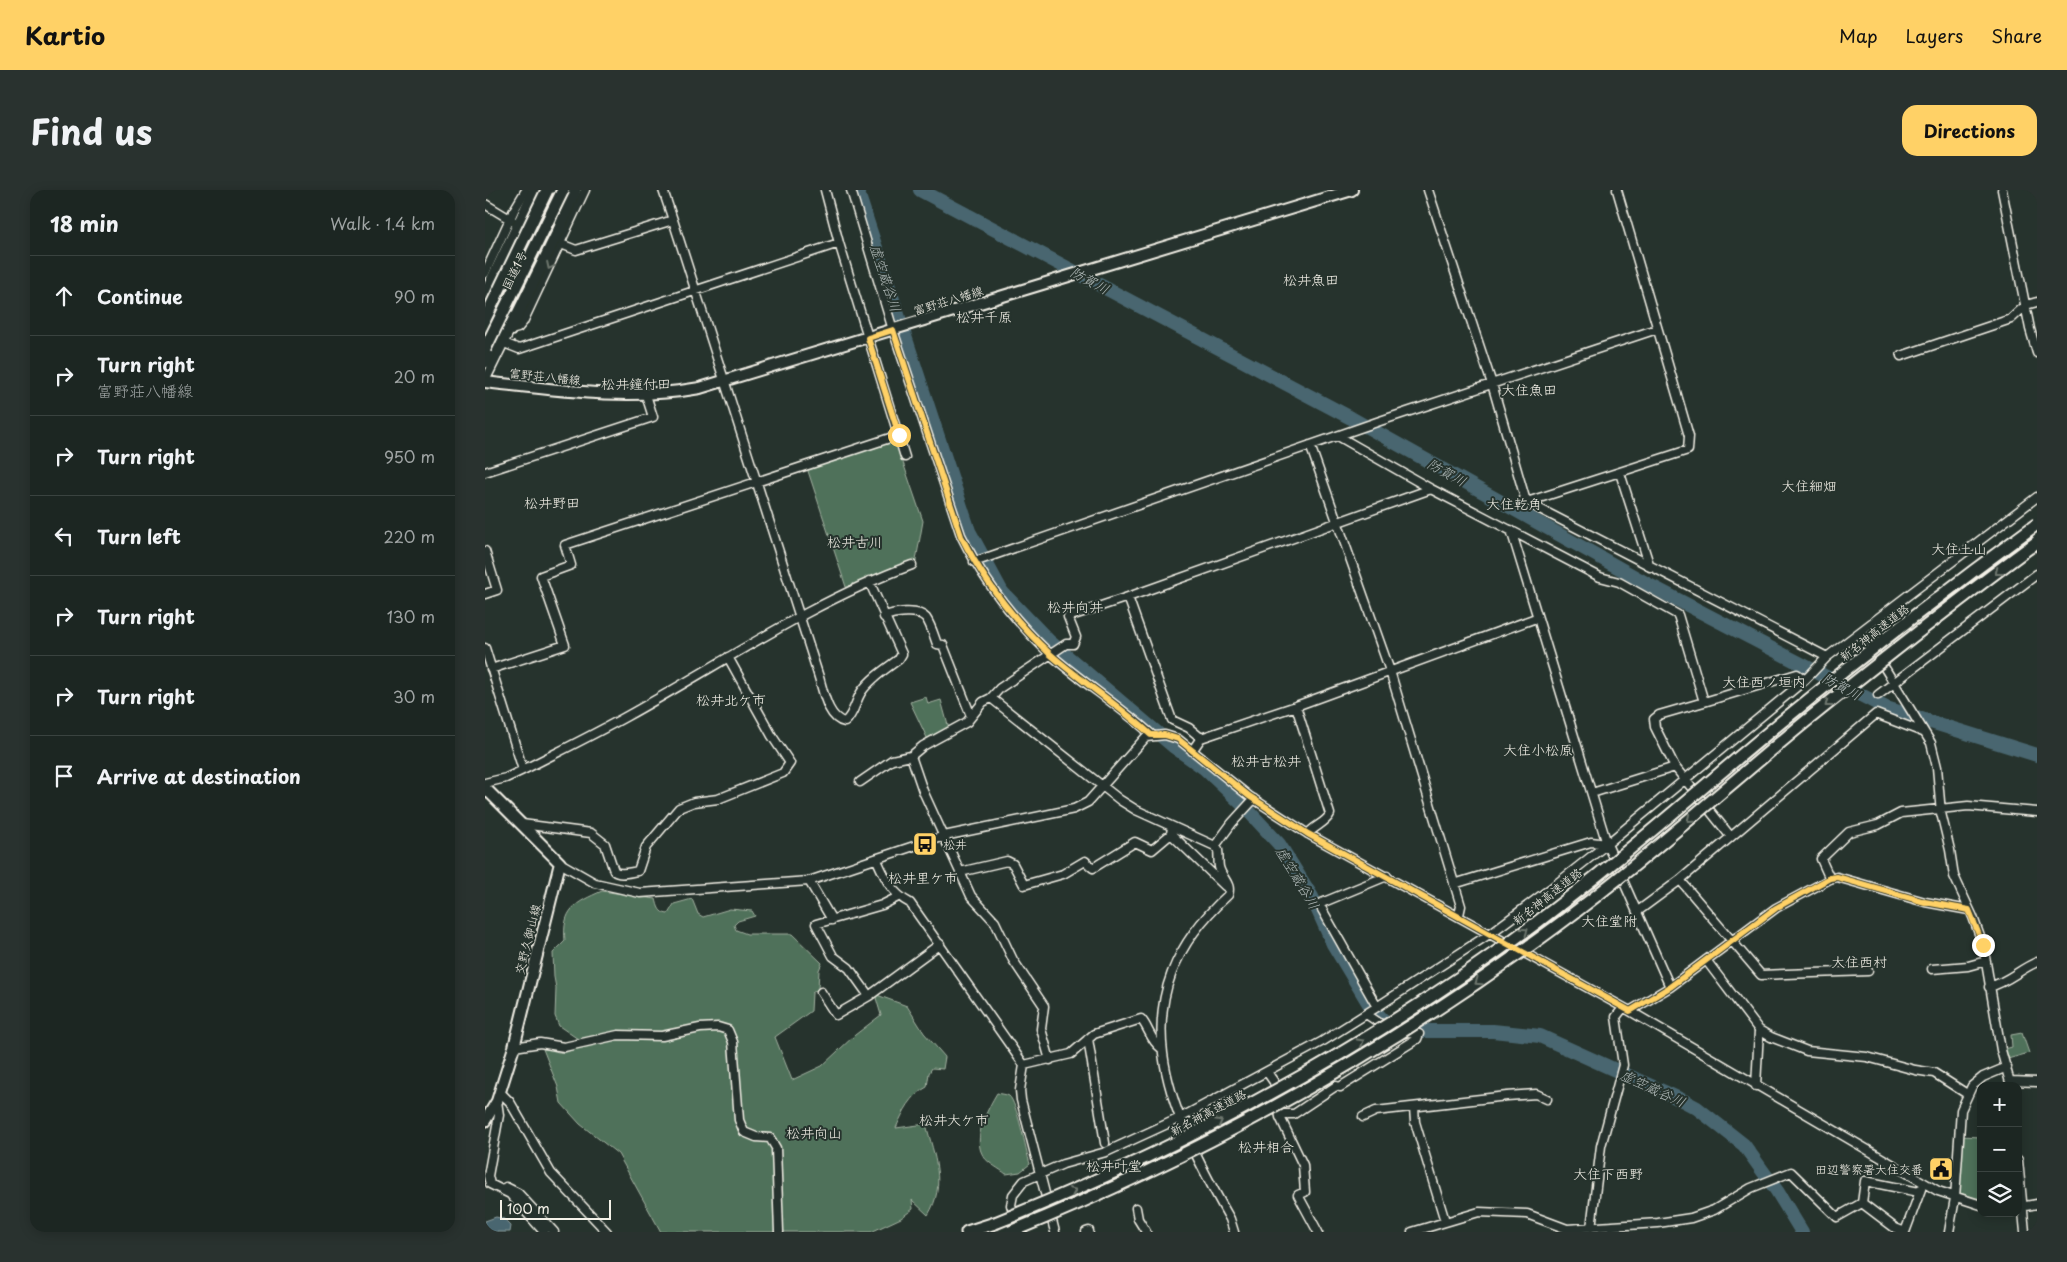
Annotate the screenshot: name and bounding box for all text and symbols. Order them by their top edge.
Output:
text: Kartio [25,17,105,53]
text: Map [1839,22,1878,49]
text: Layers [1906,22,1963,49]
text: Share [1991,22,2042,49]
text: Find us [30,104,152,157]
button: Directions [1902,105,2037,156]
text: 18 min [50,207,119,239]
text: Walk · 1.4 km [330,211,435,235]
water label: 虚空蔵谷川 [865,241,907,315]
street label: 国道1号 [497,247,531,293]
one-way arrow [546,261,556,270]
water label: 防賀川 [1067,261,1113,299]
district label: 松井魚田 [1283,269,1339,290]
street label: 富野荘八幡線 [911,281,985,319]
icon: ahead [50,282,78,310]
text: Continue [97,282,183,310]
text: 90 m [394,284,435,308]
district label: 松井千原 [956,306,1012,327]
text: Turn right [97,350,195,378]
icon: right [50,362,78,390]
street label: 富野荘八幡線 [508,363,582,389]
text: 20 m [394,364,435,388]
district label: 松井鐘付田 [601,373,671,394]
text: 富野荘八幡線 [97,378,193,402]
district label: 大住魚田 [1501,379,1557,400]
route start [888,424,911,447]
icon: right [50,442,78,470]
text: Turn right [97,442,195,470]
text: 950 m [384,444,435,468]
water label: 防賀川 [1424,453,1470,491]
district label: 大住細畑 [1781,475,1837,496]
district label: 松井野田 [524,492,580,513]
district label: 大住乾角 [1486,493,1542,514]
icon: left [50,522,78,550]
text: Turn left [97,522,181,550]
text: 220 m [384,524,435,548]
district label: 松井古川 [827,531,883,552]
district label: 大住土山 [1931,538,1987,559]
one-way arrow [1995,566,2004,574]
district label: 松井向井 [1047,596,1103,617]
street label: 新名神高速道路 [1835,599,1913,665]
icon: right [50,602,78,630]
text: Turn right [97,602,195,630]
text: 130 m [387,604,435,628]
water label: 防賀川 [1819,667,1865,705]
district label: 大住西ノ垣内 [1722,671,1806,692]
icon: right [50,682,78,710]
text: Turn right [97,682,195,710]
text: 30 m [393,684,435,708]
district label: 松井北ケ市 [696,689,766,710]
one-way arrow [1825,698,1834,707]
district label: 大住小松原 [1503,739,1573,760]
district label: 松井古松井 [1231,750,1301,771]
icon: arrive [50,762,78,790]
text: Arrive at destination [97,762,301,790]
one-way arrow [1686,813,1695,822]
bus stop icon: 松井 [912,831,938,857]
place label: 松井 [943,835,967,853]
water label: 虚空蔵谷川 [1271,843,1325,913]
street label: 新名神高速道路 [1508,863,1586,929]
district label: 松井里ケ市 [888,867,958,888]
street label: 交野久御山線 [510,902,544,976]
district label: 大住堂附 [1581,910,1637,931]
one-way arrow [1519,928,1528,937]
route end [1972,934,1995,957]
district label: 大住西村 [1831,951,1887,972]
one-way arrow [1474,976,1484,985]
one-way arrow [1355,1038,1364,1048]
water label: 虚空蔵谷川 [1617,1064,1689,1112]
map controls [1977,1082,2022,1217]
button: + [1977,1082,2022,1127]
street label: 新名神高速道路 [1167,1084,1249,1140]
district label: 松井大ケ市 [919,1109,989,1130]
one-way arrow [1214,1118,1223,1128]
district label: 松井向山 [786,1122,842,1143]
button: − [1977,1127,2022,1172]
district label: 松井相合 [1238,1136,1294,1157]
district label: 松井叶堂 [1086,1155,1142,1176]
public building icon: 田辺警察署大住交番 [1928,1156,1954,1182]
place label: 田辺警察署大住交番 [1815,1160,1923,1178]
district label: 大住下西野 [1573,1163,1643,1184]
button: layers [1977,1172,2022,1217]
one-way arrow [1068,1187,1077,1198]
scale bar [500,1197,611,1220]
text: 100 m [507,1198,550,1219]

